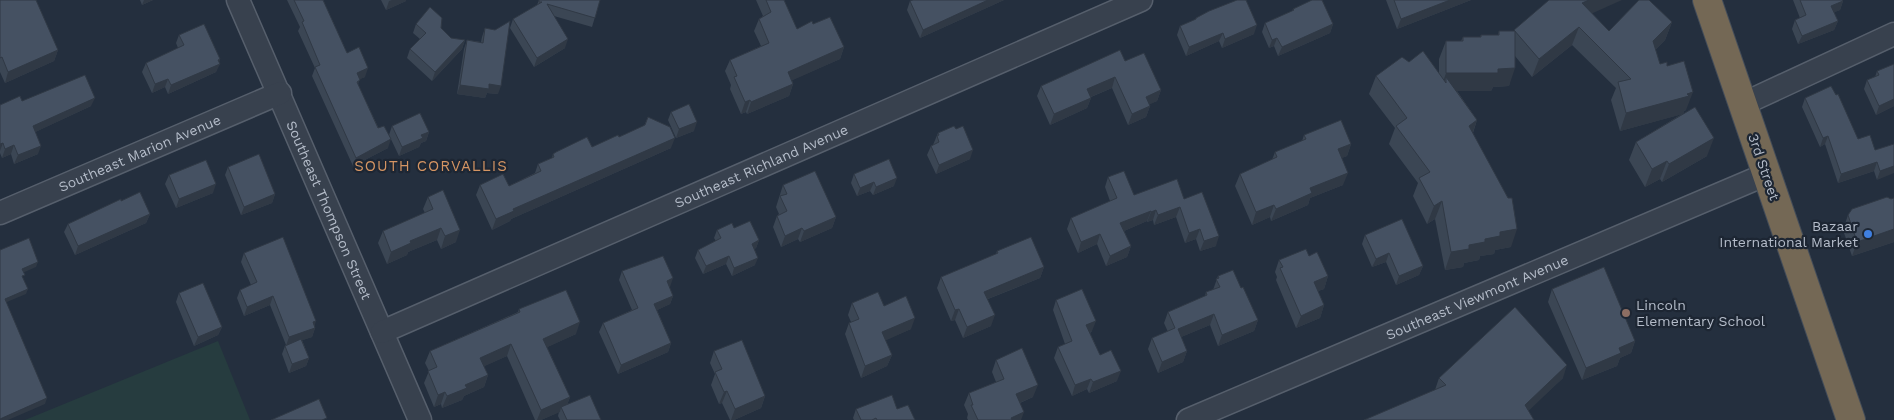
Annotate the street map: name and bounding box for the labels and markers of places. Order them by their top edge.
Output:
place label: Bazaar International Market [1719,218,1858,250]
marker: Bazaar International Market [1862,228,1874,240]
place label: Lincoln Elementary School [1636,297,1766,329]
marker: Lincoln Elementary School [1620,307,1632,319]

